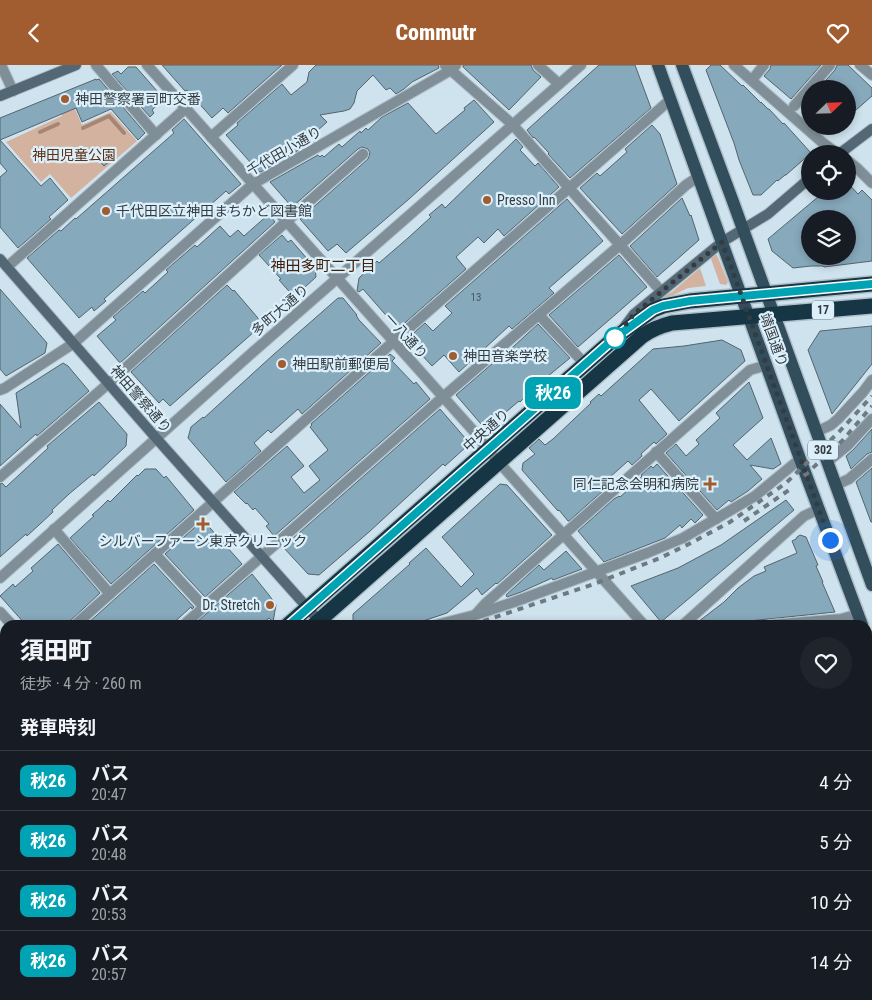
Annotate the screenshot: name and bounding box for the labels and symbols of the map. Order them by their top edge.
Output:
north arrow [801,80,856,135]
place label: 神田警察署司町交番 [75,91,201,107]
marker: 神田警察署司町交番 [59,93,71,105]
street label: 千代田小通り [244,123,324,179]
park label: 神田児童公園 [32,147,116,163]
place label: Presso Inn [497,192,556,208]
marker: Presso Inn [481,194,493,206]
place label: 千代田区立神田まちかど図書館 [116,203,312,219]
marker: 千代田区立神田まちかど図書館 [100,205,112,217]
district label: 神田多町二丁目 [270,257,376,275]
street label: 多町大通り [248,281,312,339]
house number: 13 [471,291,481,304]
road number: 17 [812,301,834,319]
street label: 一八通り [381,310,431,362]
street label: 靖国通り [757,311,791,369]
unlabelled marker [604,327,626,349]
place label: 神田音楽学校 [463,348,547,364]
marker: 神田音楽学校 [447,350,459,362]
place label: 神田駅前郵便局 [292,356,390,372]
marker: 神田駅前郵便局 [276,358,288,370]
street label: 神田警察通り [107,362,175,436]
line badge: 秋26 [524,377,582,409]
street label: 中央通り [460,406,512,454]
road number: 302 [808,441,838,459]
place label: 同仁記念会明和病院 [573,476,699,492]
marker: 同仁記念会明和病院 [703,477,717,491]
marker: シルバーファーン東京クリニック [196,517,210,531]
your location [818,528,843,553]
place label: シルバーファーン東京クリニック [99,533,307,549]
place label: Dr. Stretch [202,597,260,613]
marker: Dr. Stretch [264,599,276,611]

